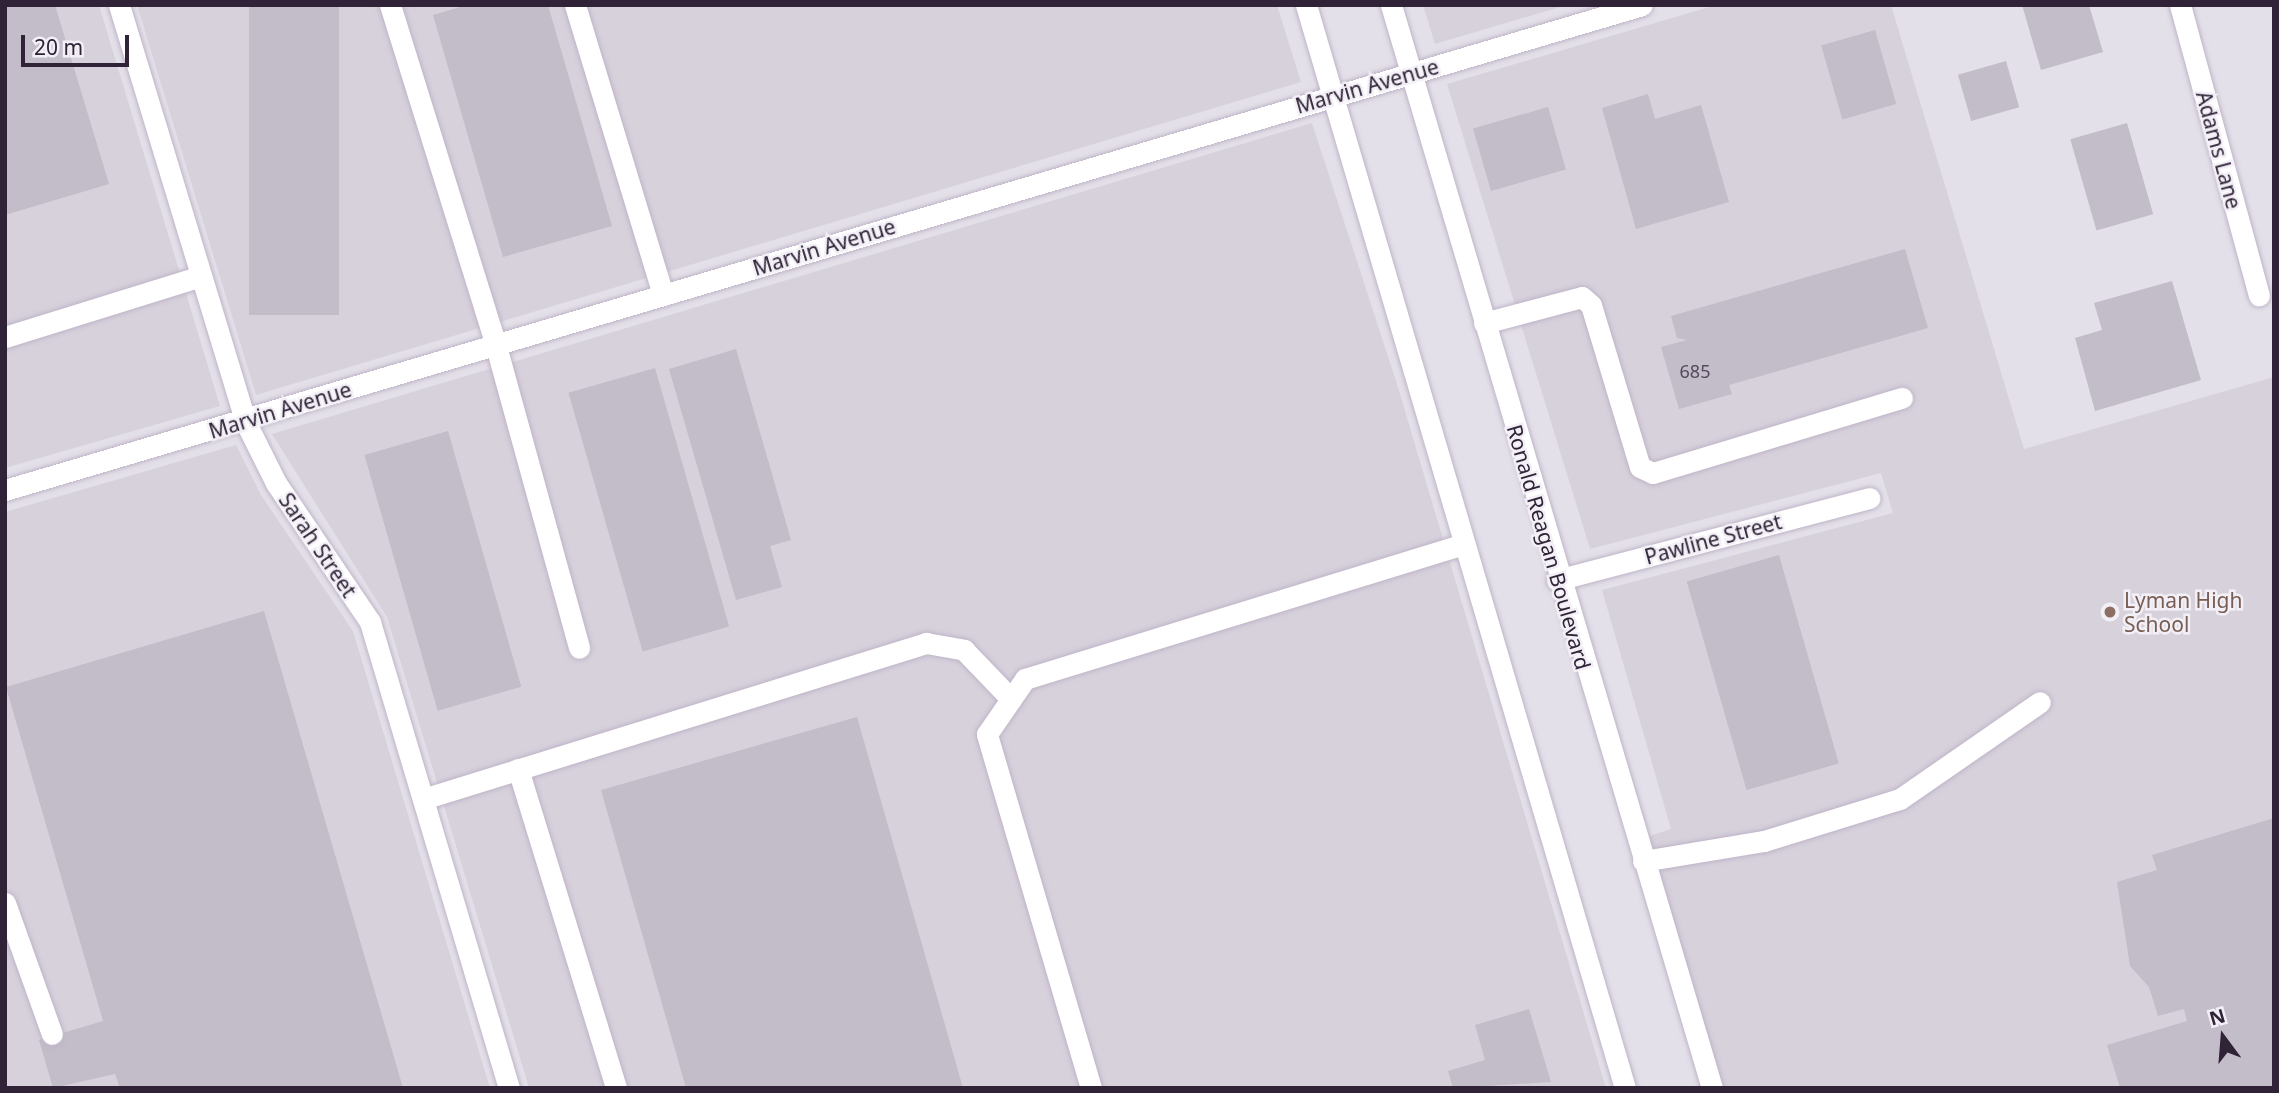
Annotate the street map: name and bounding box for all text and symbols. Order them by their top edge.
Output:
scale bar [24,21,133,65]
text: 20 m [34,33,83,61]
street label: Marvin Avenue [1293,54,1441,118]
street label: Adams Lane [2191,88,2247,212]
street label: Marvin Avenue [750,213,898,281]
house number: 685 [1680,360,1710,382]
street label: Marvin Avenue [206,376,354,444]
street label: Ronald Reagan Boulevard [1502,421,1596,673]
street label: Sarah Street [274,488,362,602]
street label: Pawline Street [1642,509,1784,569]
place label: Lyman High School [2124,587,2242,637]
marker: Lyman High School [2102,604,2118,620]
north arrow [2188,1002,2258,1072]
text: N [2206,1002,2228,1031]

